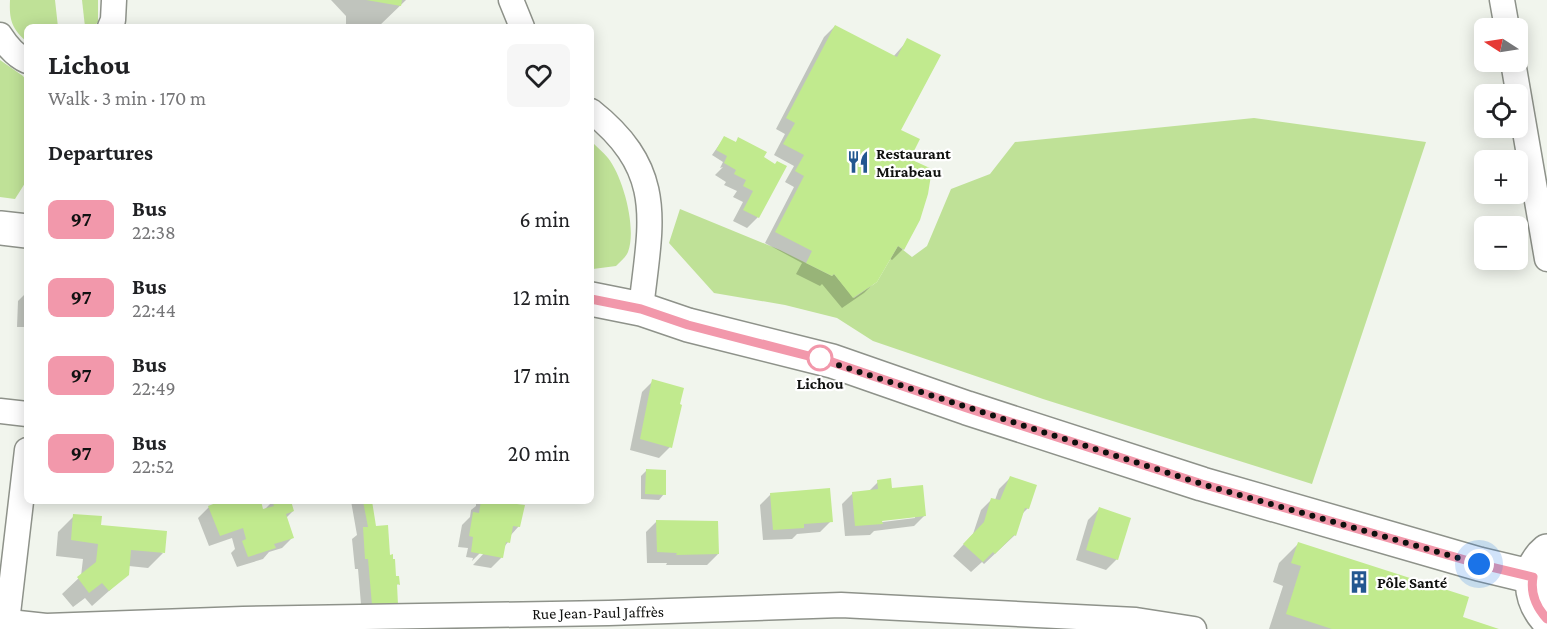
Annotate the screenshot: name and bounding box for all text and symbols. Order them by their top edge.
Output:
north arrow [1474,18,1528,72]
map controls [1474,18,1528,270]
button: heart [507,44,570,107]
text: Lichou [48,49,130,80]
button: locate [1474,84,1528,138]
text: Walk · 3 min · 170 m [48,87,206,109]
text: Departures [48,140,153,165]
place label: Restaurant Mirabeau [876,145,951,180]
restaurant icon: Restaurant Mirabeau [845,149,871,175]
button: + [1474,150,1528,204]
text: Bus [132,196,166,221]
text: 97 [70,207,92,231]
text: 6 min [519,207,570,232]
button: − [1474,216,1528,270]
text: 22:38 [132,221,176,243]
text: Bus [132,274,166,299]
text: 97 [70,285,92,309]
text: 12 min [513,285,570,310]
text: 22:44 [132,299,176,321]
marker: Lichou [807,345,833,371]
text: Bus [132,352,166,377]
text: 97 [70,363,92,387]
text: 17 min [513,363,570,388]
place label: Lichou [797,375,843,392]
text: 22:49 [132,377,176,399]
text: Bus [132,430,166,455]
text: 97 [70,441,92,465]
text: 20 min [508,441,570,466]
text: 22:52 [132,455,174,477]
your location [1464,549,1494,579]
building icon: Pôle Santé [1346,569,1372,595]
place label: Pôle Santé [1377,574,1448,591]
street label: Rue Jean-Paul Jaffrès [532,603,664,623]

